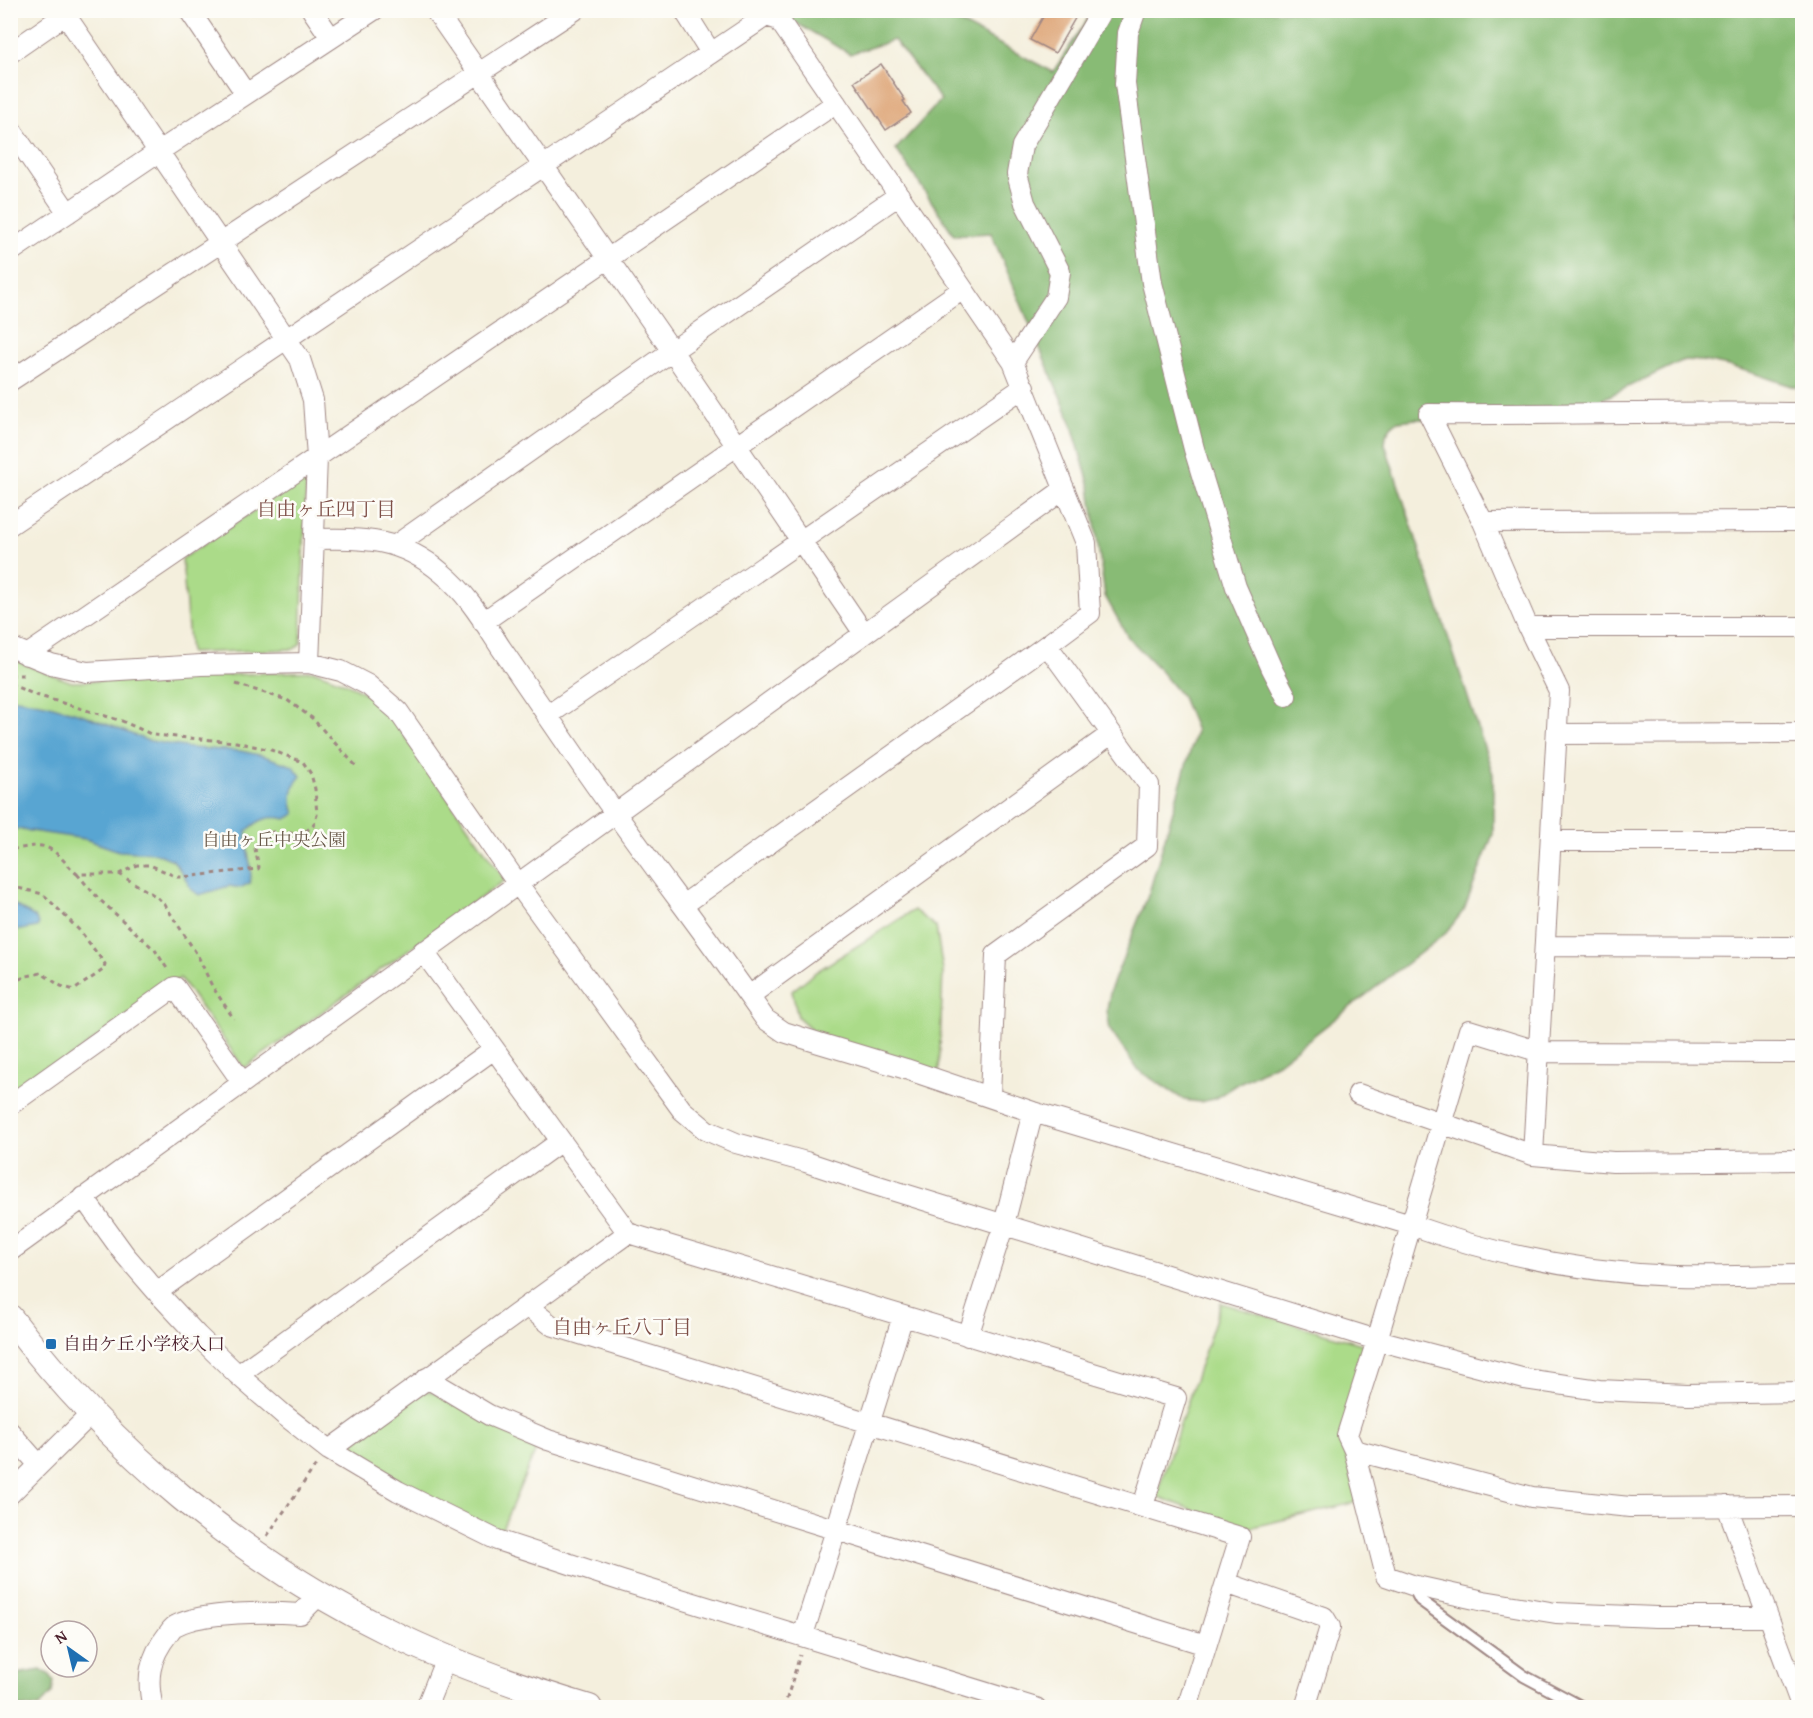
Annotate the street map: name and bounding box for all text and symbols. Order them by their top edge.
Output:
district label: 自由ヶ丘四丁目 [256,494,396,523]
park label: 自由ヶ丘中央公園 [202,826,346,853]
district label: 自由ヶ丘八丁目 [552,1312,692,1341]
place label: 自由ケ丘小学校入口 [63,1330,225,1357]
marker: 自由ケ丘小学校入口 [44,1337,58,1351]
north arrow [39,1619,99,1679]
text: N [49,1623,72,1650]

